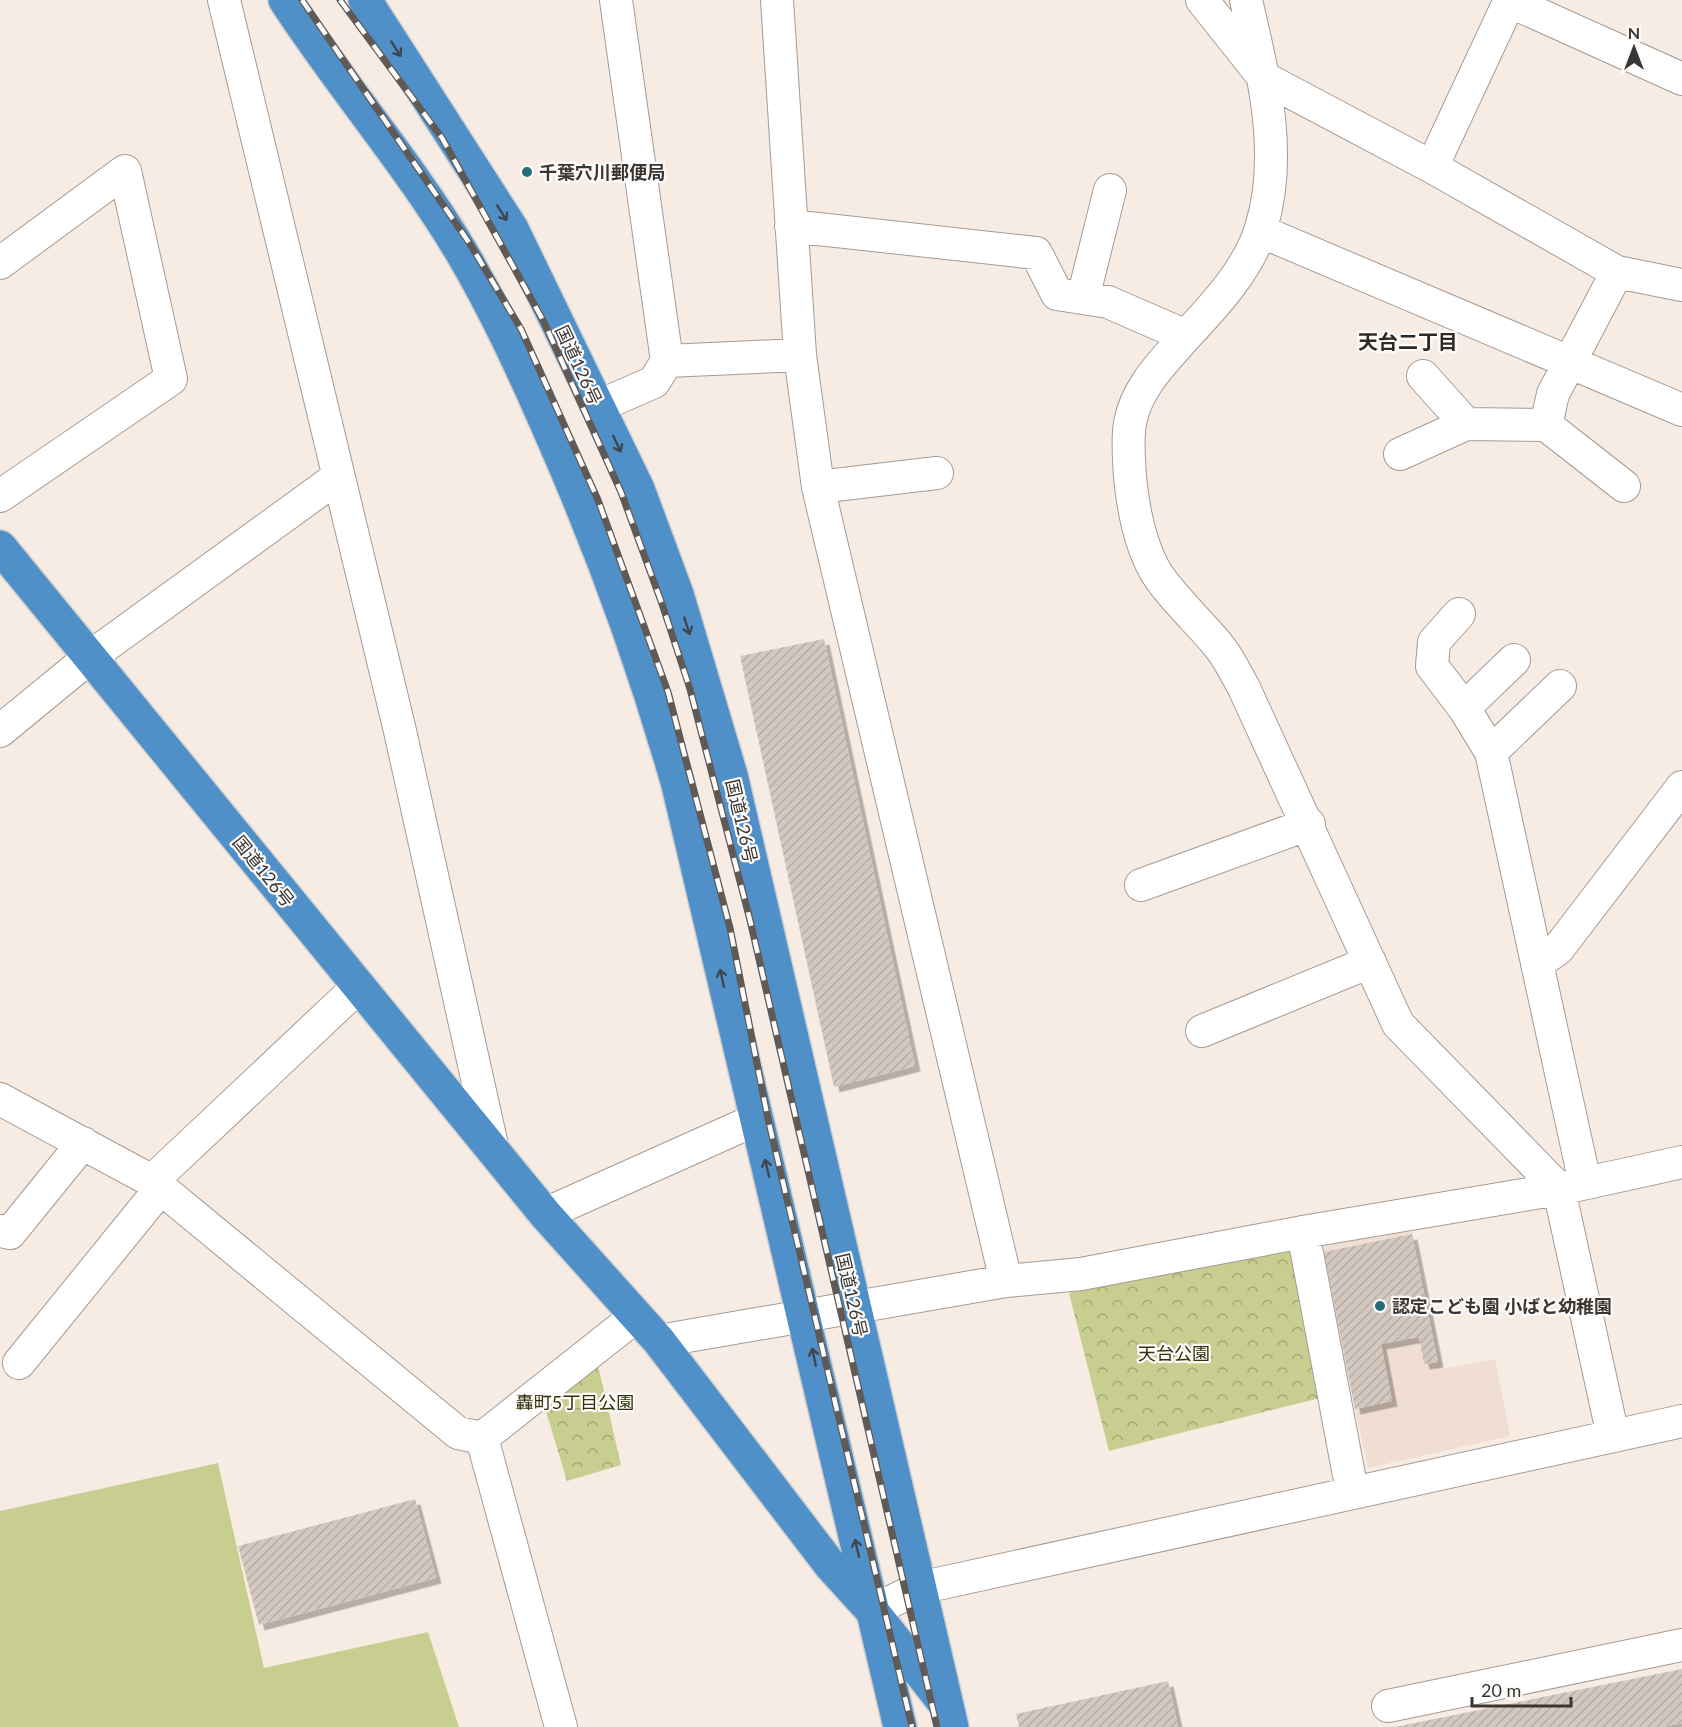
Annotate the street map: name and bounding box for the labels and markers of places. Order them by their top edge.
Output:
place label: 千葉穴川郵便局 [539,161,665,183]
marker: 千葉穴川郵便局 [520,165,534,179]
place label: 認定こども園 小ばと幼稚園 [1392,1295,1612,1317]
marker: 認定こども園 小ばと幼稚園 [1373,1299,1387,1313]

